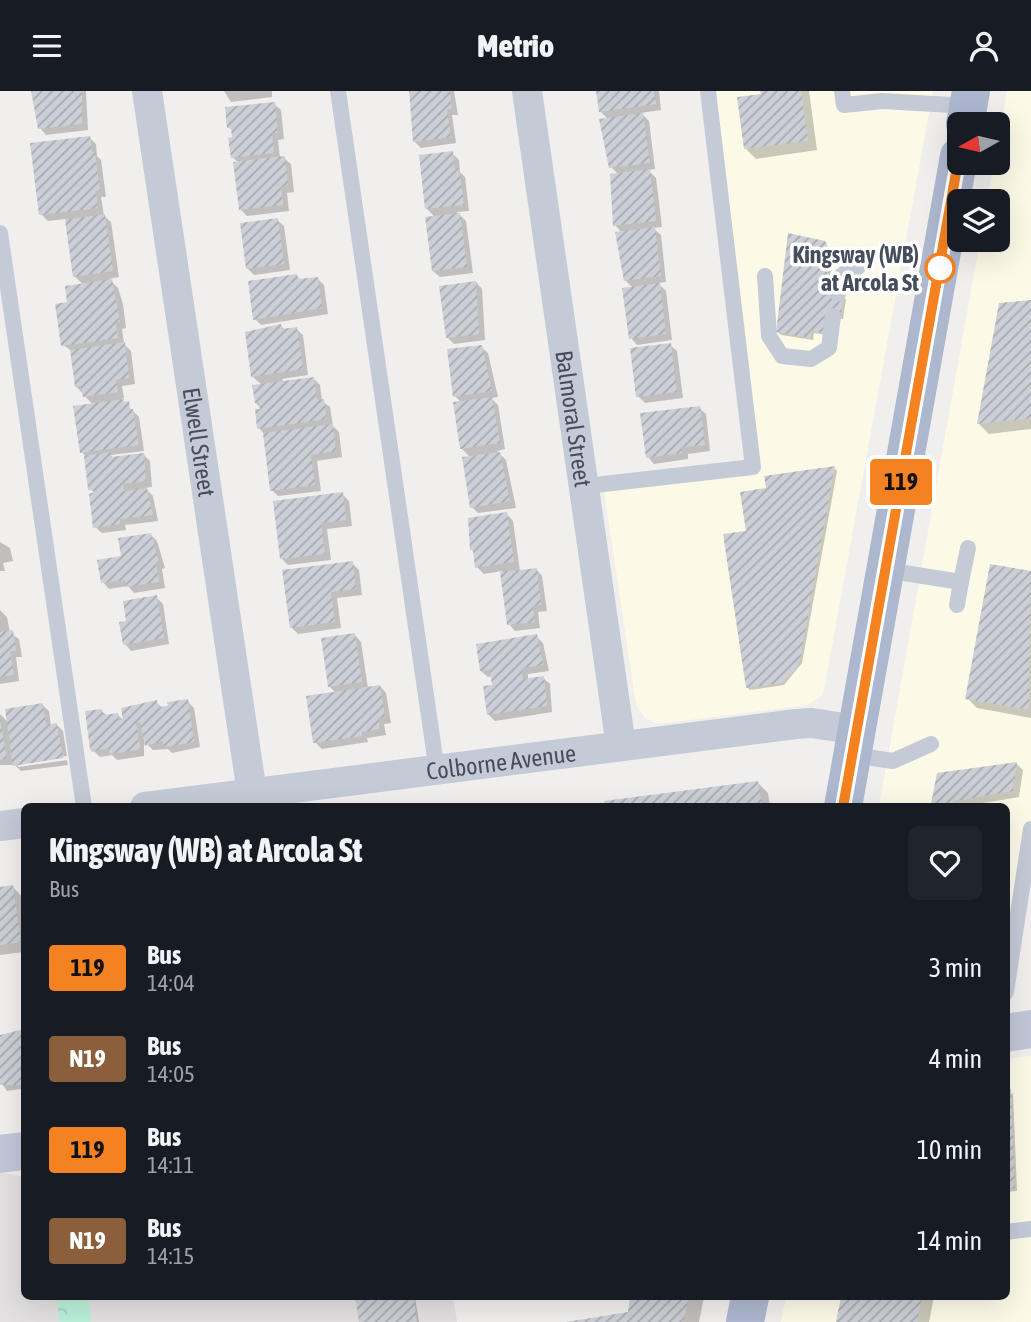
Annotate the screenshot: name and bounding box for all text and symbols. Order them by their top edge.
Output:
icon: menu [28,27,66,65]
text: Metrio [477,27,554,64]
icon: person [965,27,1003,65]
north arrow [947,112,1010,175]
map controls [947,112,1010,252]
button: layers [947,189,1010,252]
place label: Kingsway (WB) at Arcola St [793,241,919,296]
marker: Kingsway (WB) at Arcola St [925,253,955,283]
street label: Balmoral Street [551,349,597,489]
street label: Elwell Street [178,386,221,499]
line badge: 119 [861,459,941,505]
text: 119 [884,468,918,495]
street label: Colborne Avenue [425,739,577,785]
button: heart [908,826,982,900]
text: Kingsway (WB) at Arcola St [49,831,362,869]
text: Bus [49,876,79,902]
text: Bus [147,940,181,970]
text: 3 min [929,953,982,983]
text: 119 [71,954,104,981]
text: 14:04 [147,970,195,996]
text: Bus [147,1031,181,1061]
text: 4 min [929,1044,982,1074]
text: N19 [69,1045,106,1072]
text: 14:05 [147,1061,195,1087]
text: Bus [147,1122,181,1152]
text: 10 min [917,1135,982,1165]
text: 119 [71,1136,104,1163]
text: 14:11 [147,1152,194,1178]
text: Bus [147,1213,181,1243]
text: 14 min [917,1226,982,1256]
text: N19 [69,1227,106,1254]
text: 14:15 [147,1243,194,1269]

